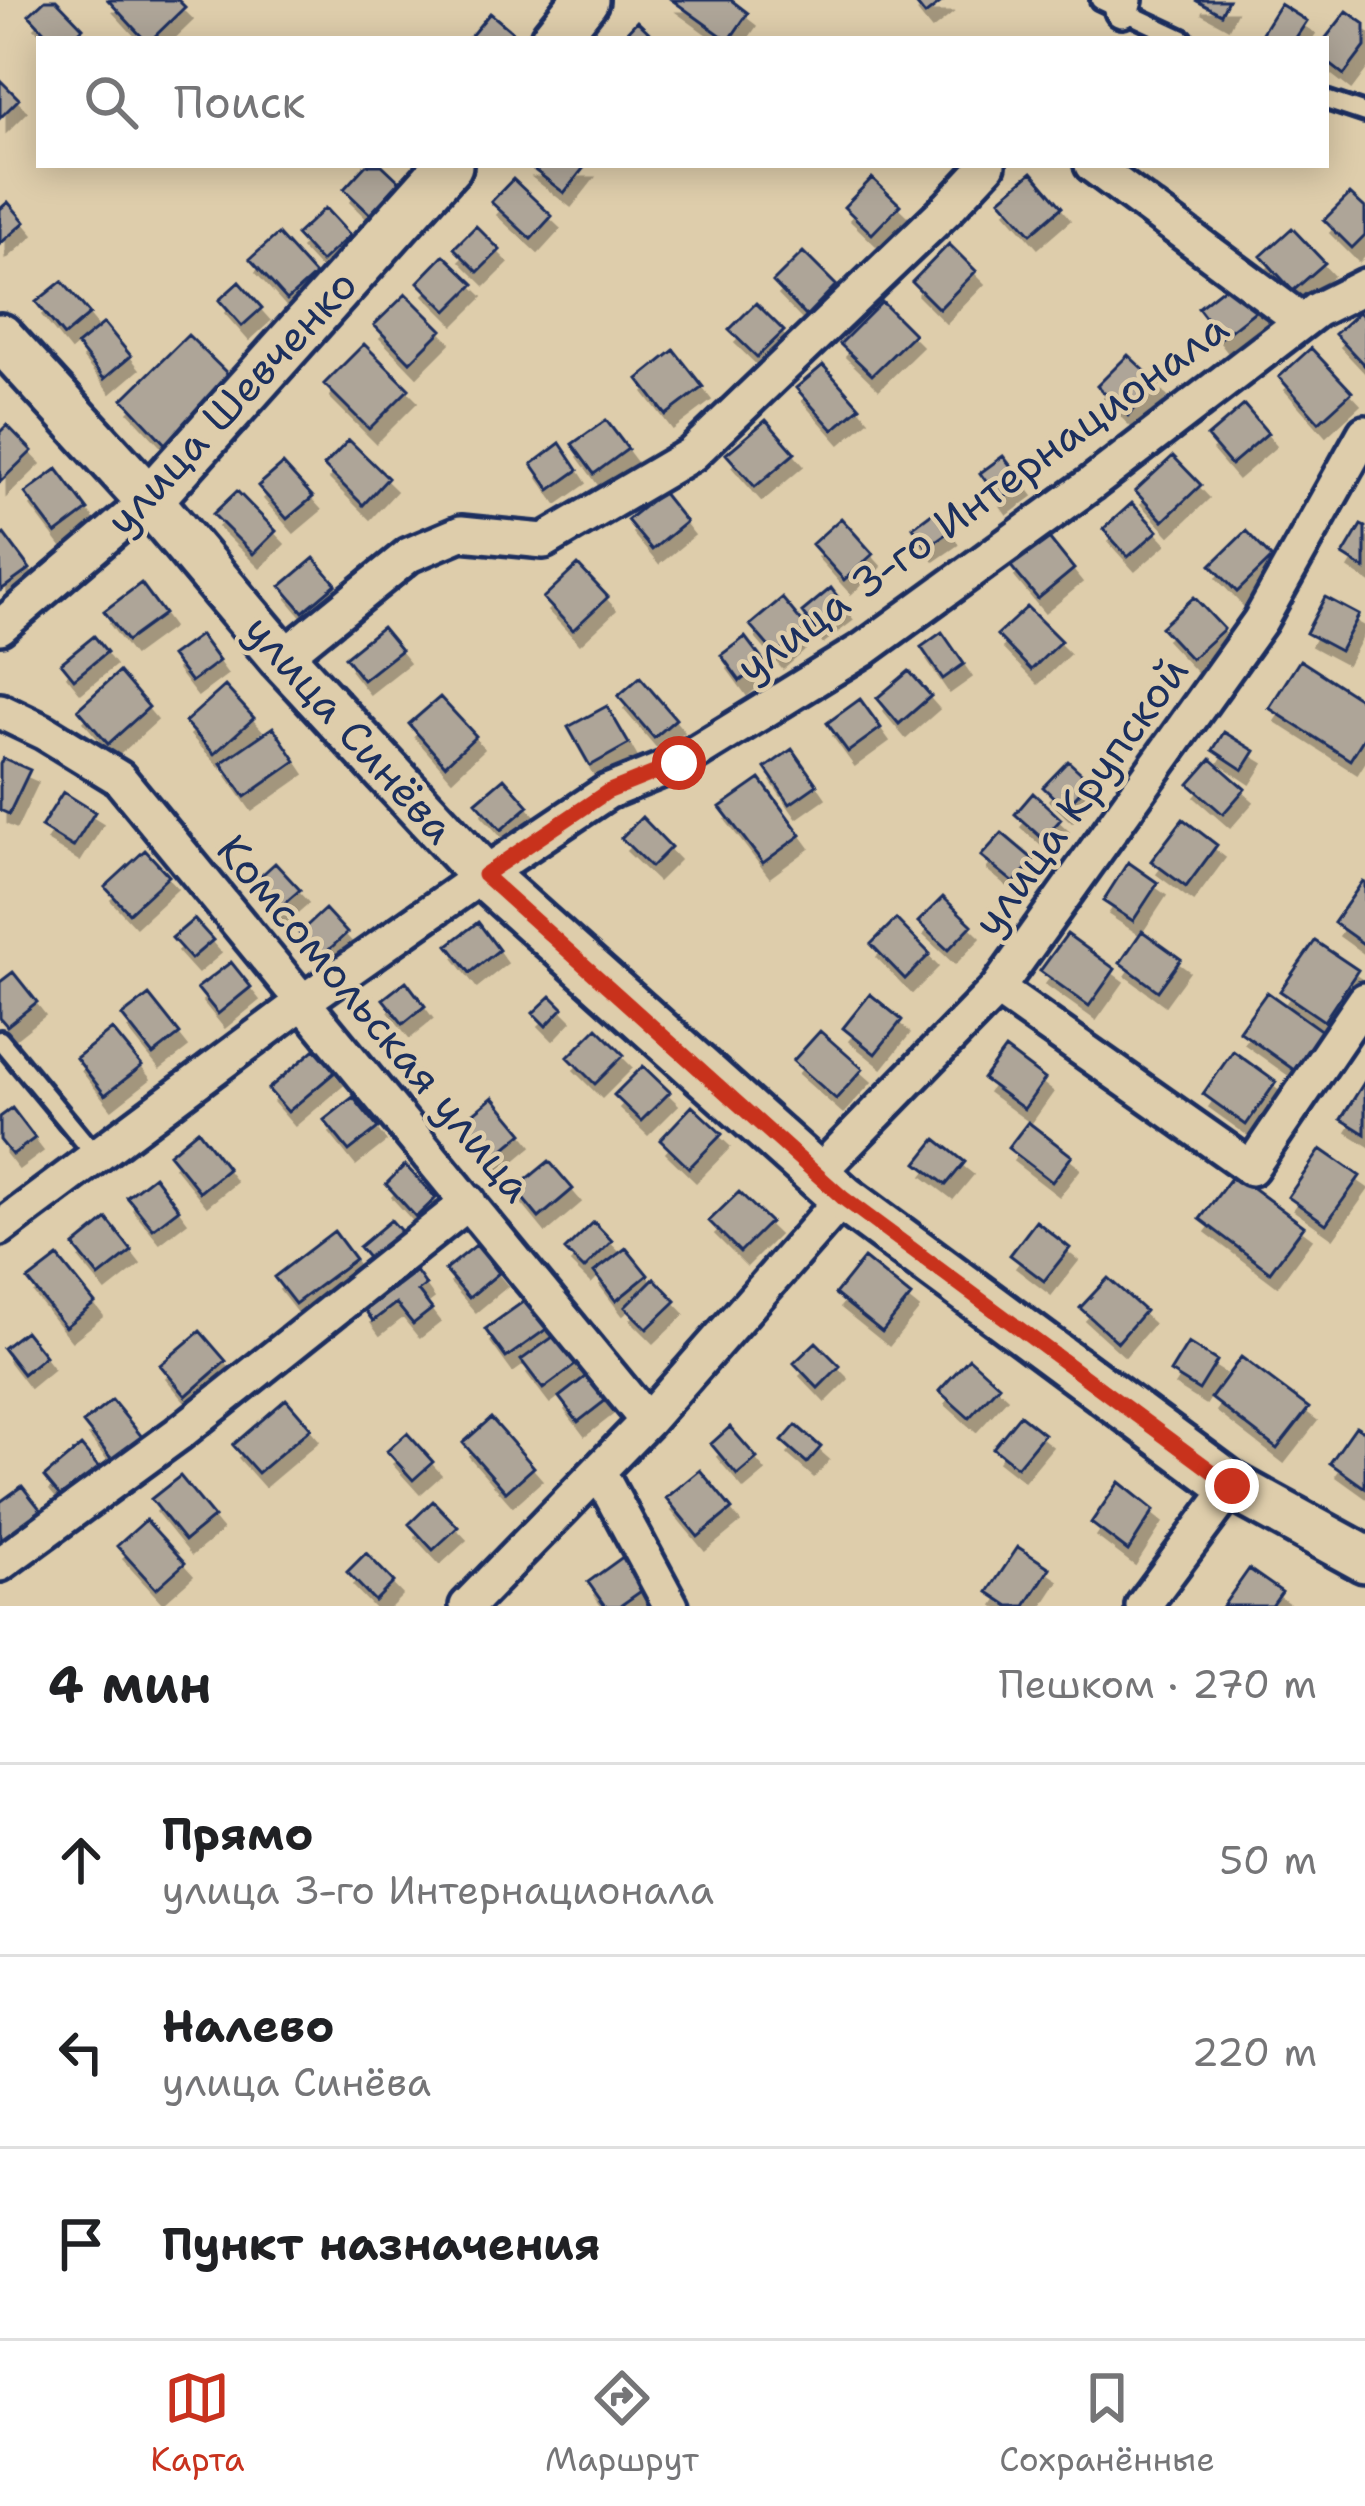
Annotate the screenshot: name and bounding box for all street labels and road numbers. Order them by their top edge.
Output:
street label: улица Шевченко [93,257,369,547]
street label: улица 3-го Интернационала [725,300,1239,694]
street label: улица Синёва [232,603,468,855]
street label: улица Крупской [960,645,1200,947]
street label: Комсомольская улица [205,823,545,1213]

